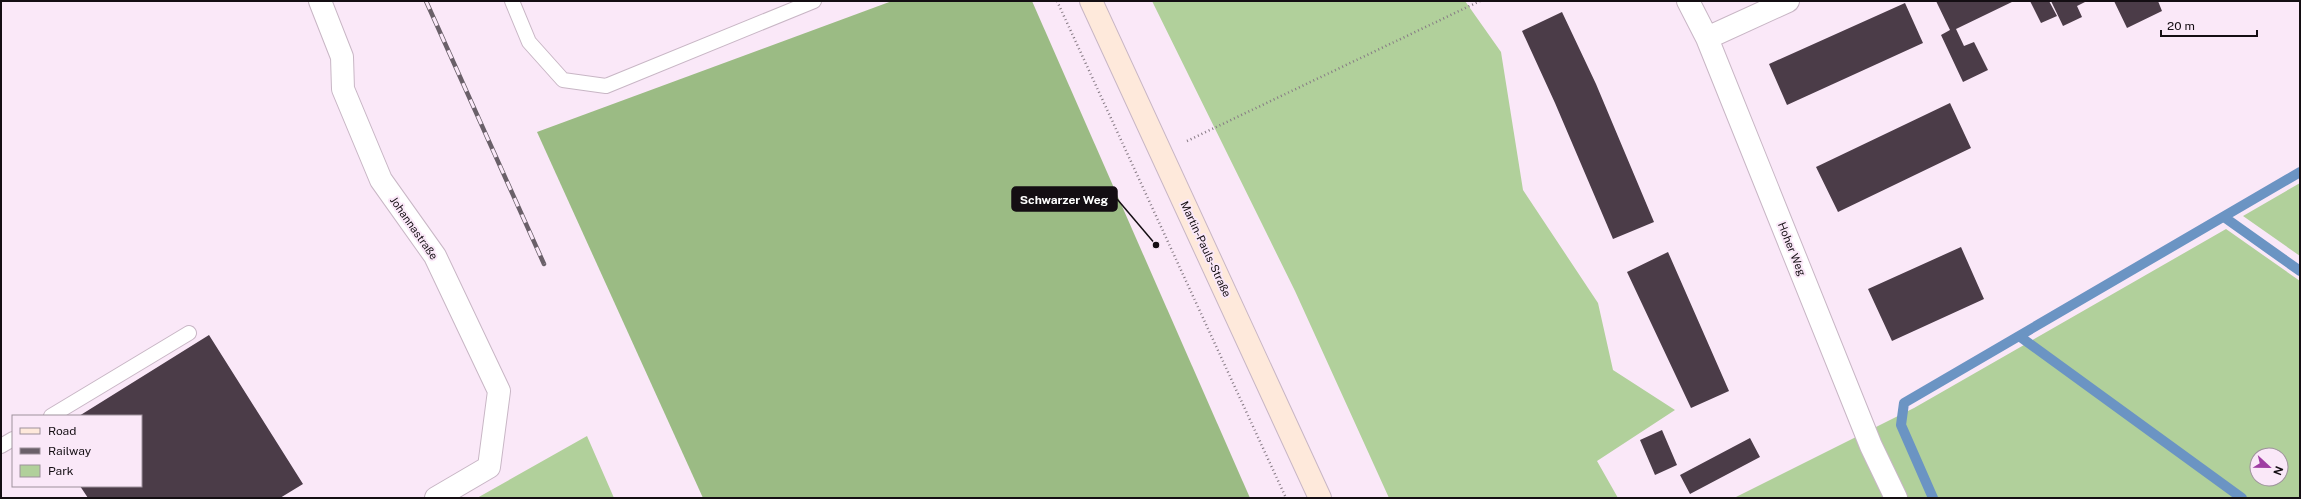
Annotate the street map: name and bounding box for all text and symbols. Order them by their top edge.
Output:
scale bar [2161,12,2257,38]
text: 20 m [2167,19,2195,33]
callout: Schwarzer Weg [1012,187,1117,211]
text: Schwarzer Weg [1020,193,1109,207]
street label: Johannastraße [388,194,440,262]
street label: Martin-Pauls-Straße [1179,199,1233,299]
street label: Hoher Weg [1776,220,1808,278]
legend [12,415,142,487]
text: Road [48,424,76,438]
text: Railway [48,444,92,458]
north arrow [2249,447,2289,487]
text: Park [48,464,74,478]
text: N [2271,465,2285,477]

